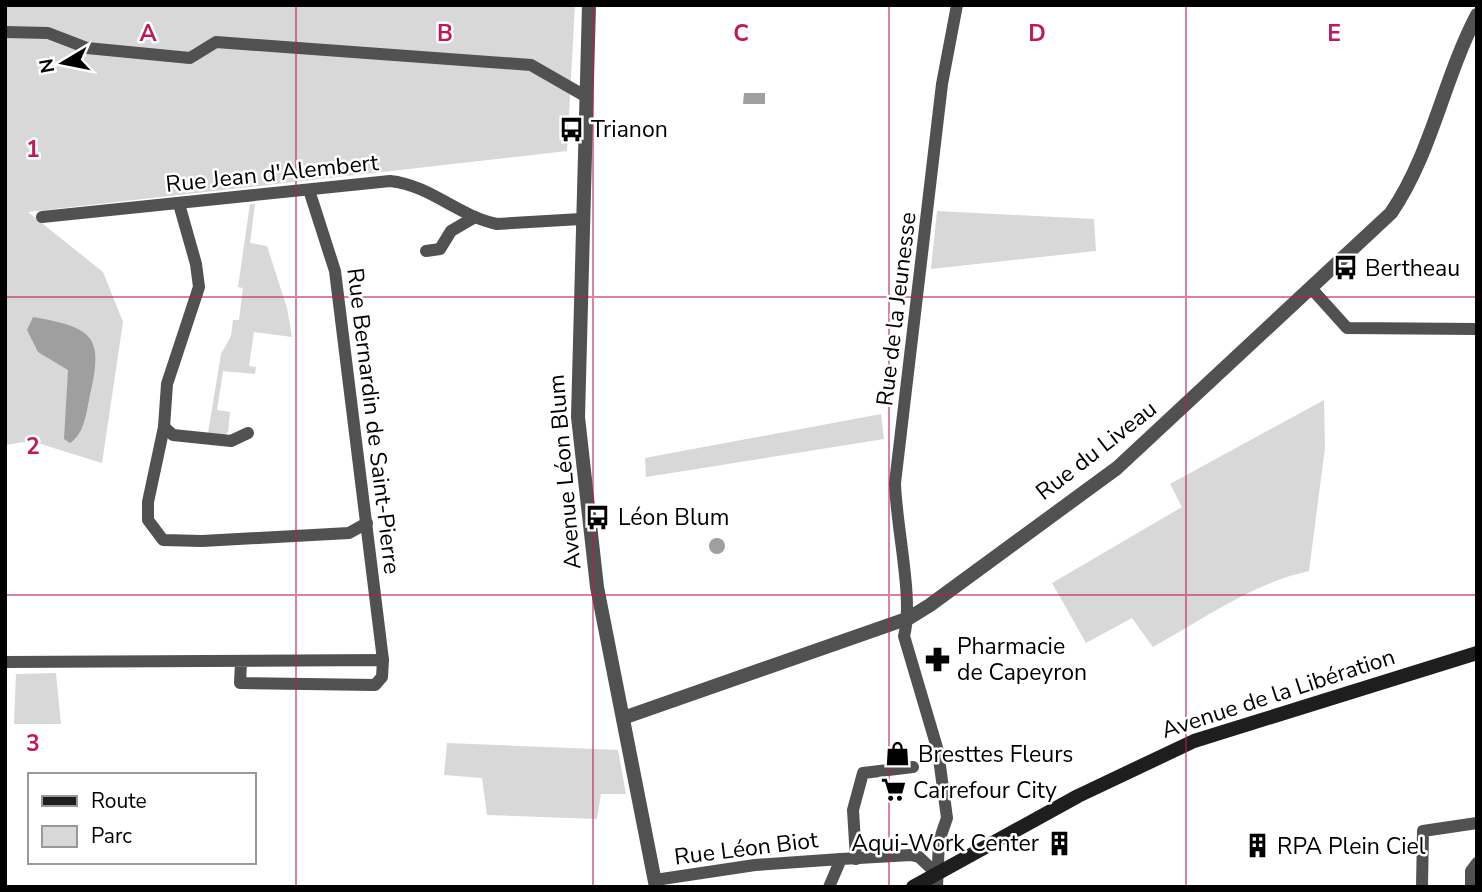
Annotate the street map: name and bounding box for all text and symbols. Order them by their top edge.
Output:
text: A [139,18,157,49]
text: B [437,18,453,49]
text: C [733,18,749,49]
text: D [1028,18,1046,49]
text: E [1327,18,1341,49]
north arrow [28,28,98,98]
text: N [33,57,61,75]
place label: Trianon [591,114,668,145]
bus stop icon: Trianon [557,115,585,143]
text: 1 [26,134,40,165]
street label: Rue Jean d'Alembert [164,147,381,200]
street label: Rue de la Jeunesse [869,210,924,408]
place label: Bertheau [1365,253,1460,284]
bus stop icon: Bertheau [1331,254,1359,282]
street label: Rue Bernardin de Saint-Pierre [339,266,408,576]
street label: Avenue Léon Blum [541,373,588,571]
street label: Rue du Liveau [1029,393,1163,507]
text: 2 [26,431,40,462]
place label: Léon Blum [618,502,729,533]
bus stop icon: Léon Blum [584,503,612,531]
place label: Pharmacie de Capeyron [957,631,1087,688]
street label: Avenue de la Libération [1157,641,1399,746]
pharmacy icon: Pharmacie de Capeyron [923,645,951,673]
text: 3 [26,728,40,759]
place label: Bresttes Fleurs [918,739,1073,770]
shop icon: Bresttes Fleurs [884,740,912,768]
legend [28,773,256,864]
place label: Carrefour City [913,775,1057,806]
supermarket icon: Carrefour City [879,776,907,804]
text: Route [91,787,147,815]
text: Parc [91,822,132,850]
street label: Rue Léon Biot [672,824,821,873]
place label: Aqui-Work Center [851,828,1040,859]
building icon: Aqui-Work Center [1045,829,1073,857]
place label: RPA Plein Ciel [1277,831,1426,862]
building icon: RPA Plein Ciel [1243,832,1271,860]

